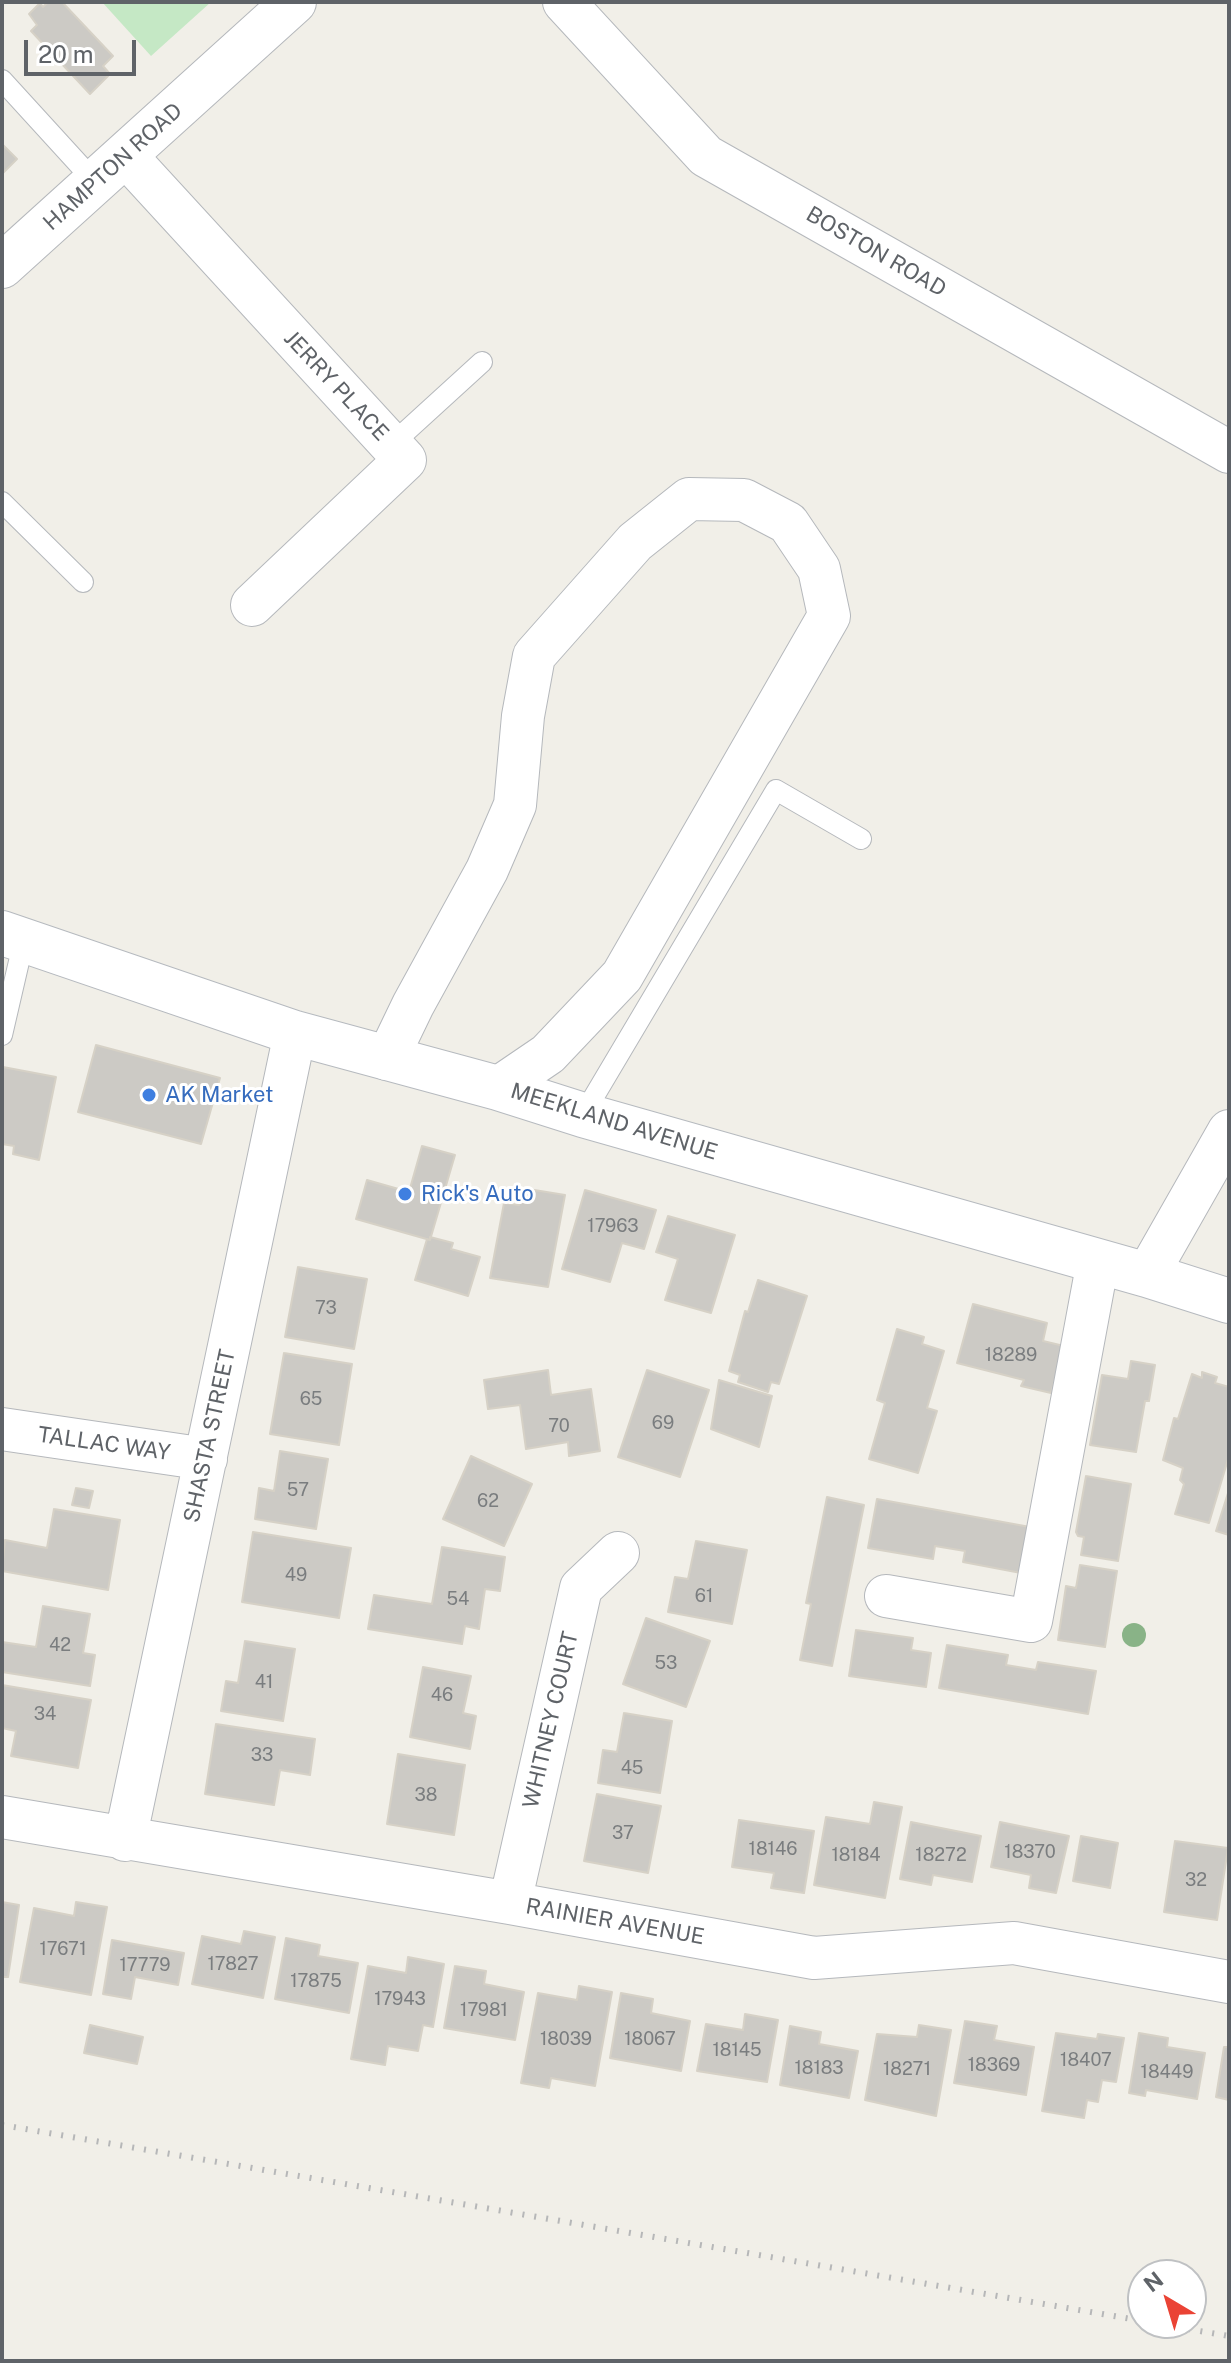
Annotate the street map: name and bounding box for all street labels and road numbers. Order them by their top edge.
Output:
street label: HAMPTON ROAD [38,98,188,236]
street label: BOSTON ROAD [801,201,951,303]
street label: JERRY PLACE [278,325,394,447]
street label: MEEKLAND AVENUE [507,1078,721,1166]
street label: SHASTA STREET [179,1347,241,1525]
street label: TALLAC WAY [36,1422,172,1466]
street label: WHITNEY COURT [518,1629,584,1811]
street label: RAINIER AVENUE [524,1893,706,1951]

